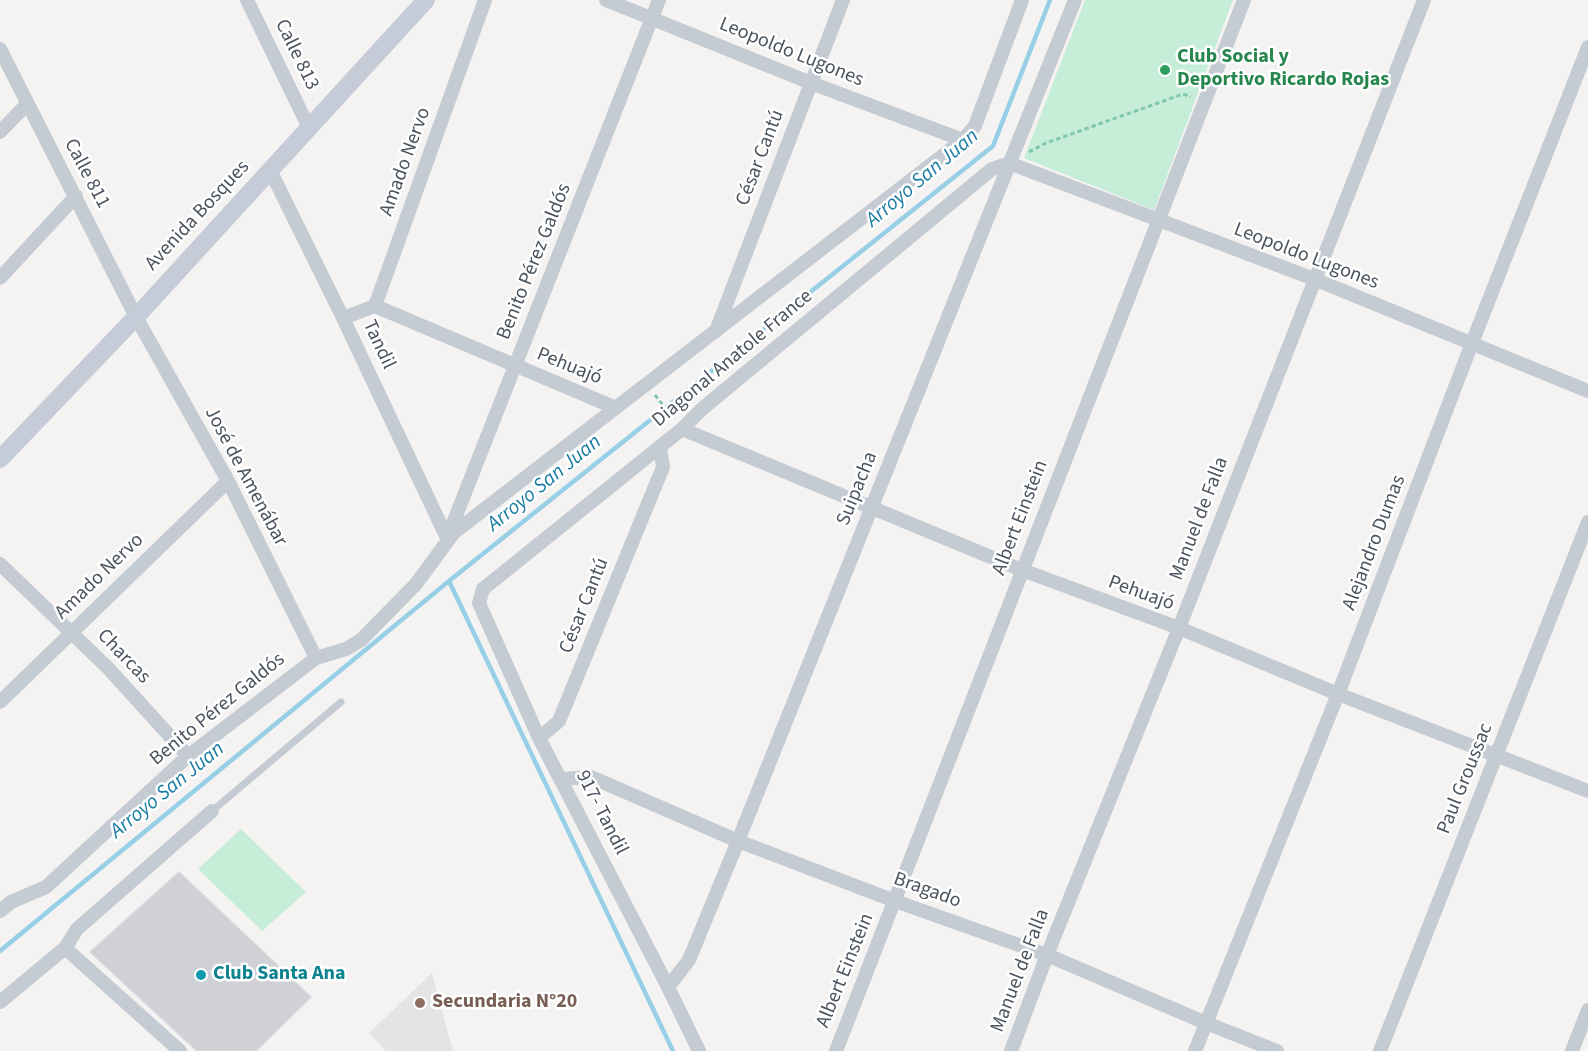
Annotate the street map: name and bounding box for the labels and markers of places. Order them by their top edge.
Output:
place label: Club Social y Deportivo Ricardo Rojas [1177,46,1389,93]
marker: Club Social y Deportivo Ricardo Rojas [1158,63,1172,77]
place label: Club Santa Ana [213,963,346,987]
marker: Club Santa Ana [194,968,208,982]
place label: Secundaria N°20 [432,991,577,1015]
marker: Secundaria N°20 [413,996,427,1010]

